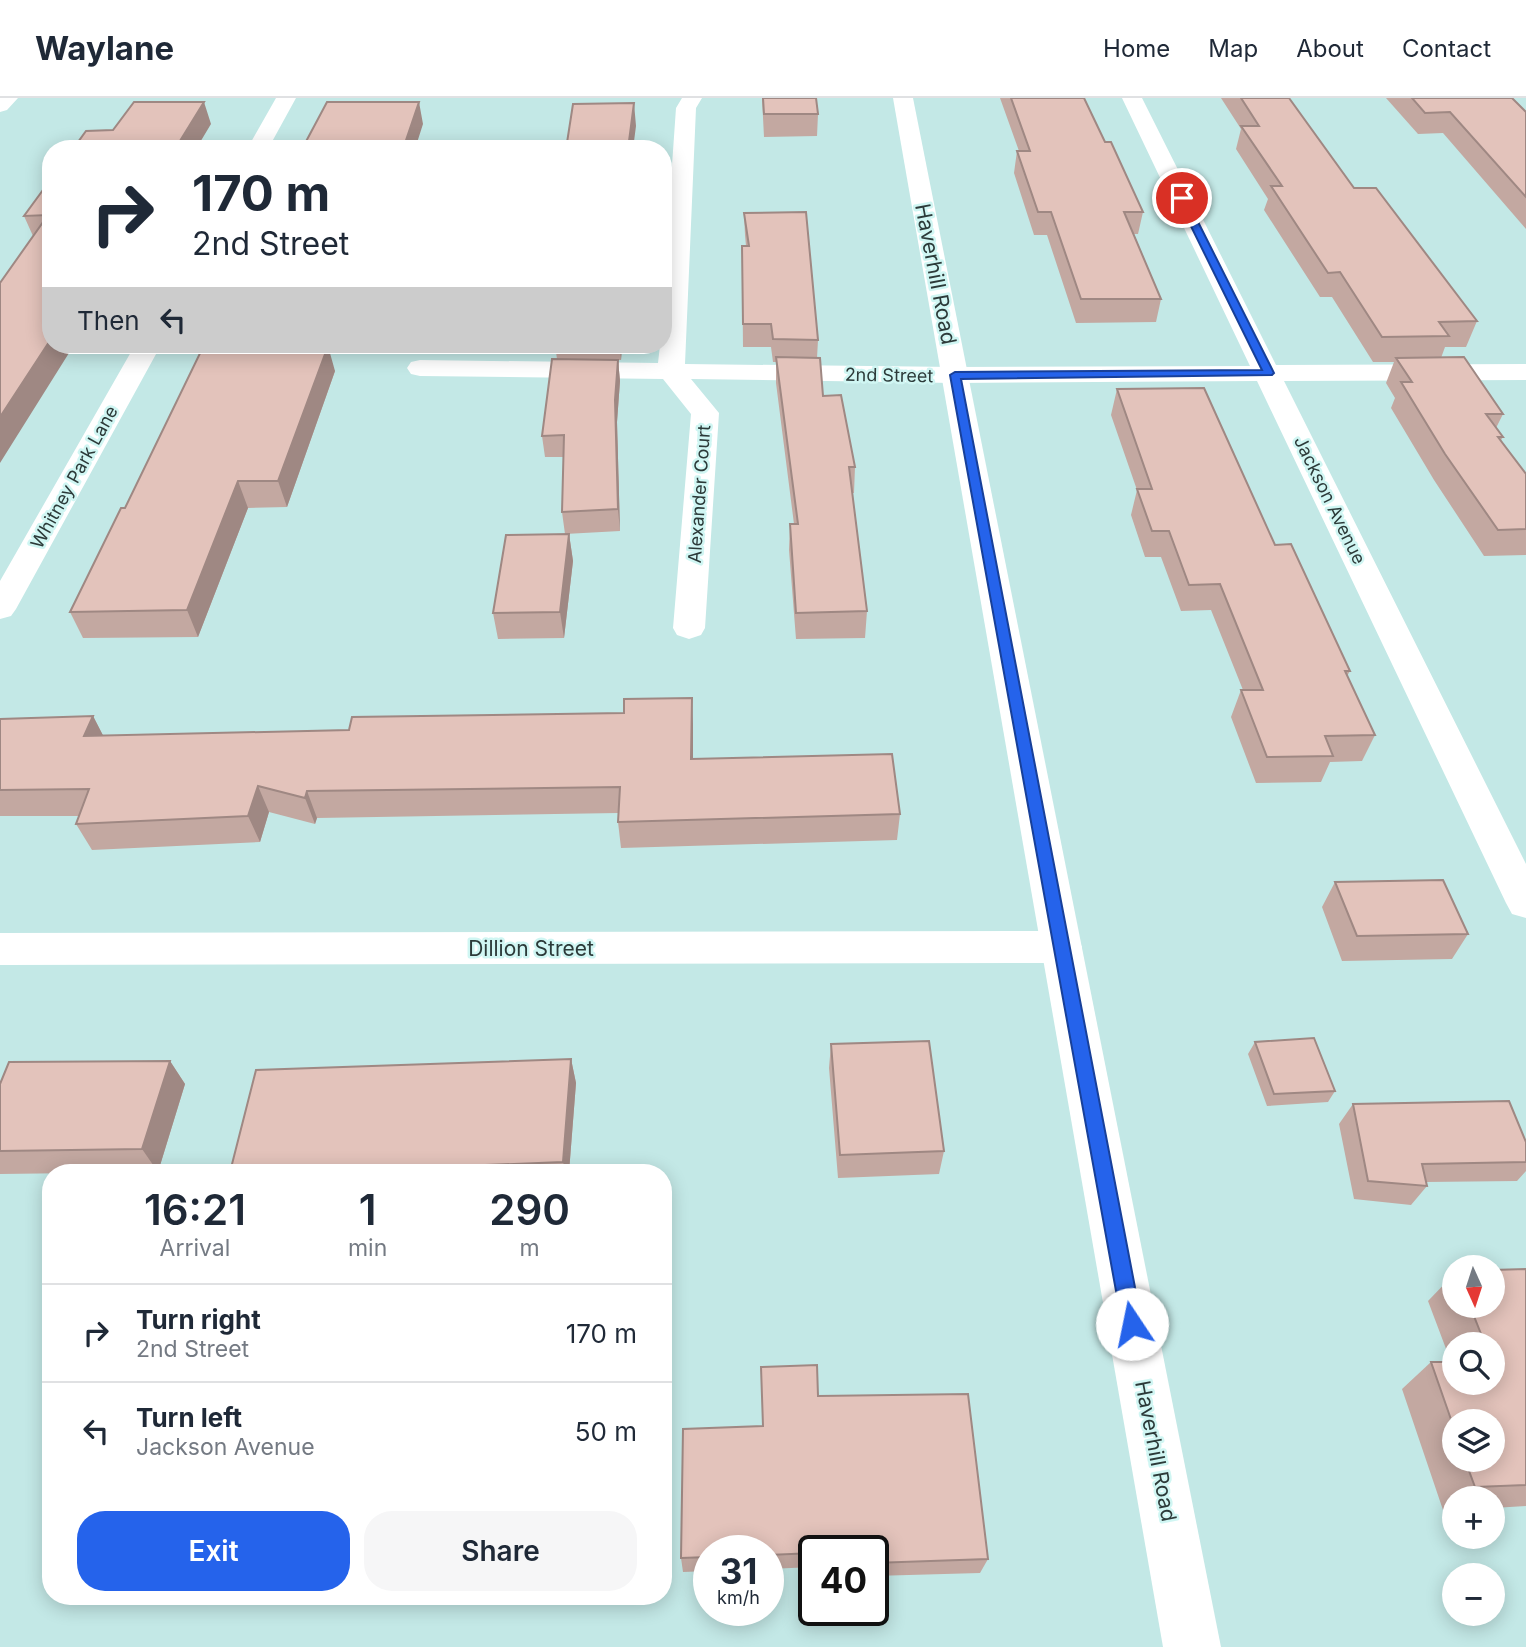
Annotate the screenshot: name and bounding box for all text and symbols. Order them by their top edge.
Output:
text: Waylane [35,28,174,68]
text: Home [1103,34,1170,63]
text: Map [1208,34,1258,63]
text: About [1296,34,1364,63]
text: Contact [1402,34,1491,63]
text: 170 m [192,164,330,223]
icon: right [77,168,168,259]
pin [1152,168,1212,228]
icon: arrive [1163,179,1201,217]
street label: Haverhill Road [910,201,962,347]
text: 2nd Street [192,224,349,263]
icon: left [154,301,192,339]
text: Then [77,305,140,336]
street label: 2nd Street [845,364,934,386]
street label: Whitney Park Lane [26,402,122,552]
street label: Alexander Court [684,424,714,564]
street label: Jackson Avenue [1290,433,1370,567]
street label: Dillion Street [468,936,594,961]
text: 16:21 [144,1184,246,1235]
text: 1 [359,1184,376,1235]
text: 290 [489,1184,570,1235]
text: Arrival [160,1234,230,1262]
text: min [348,1234,387,1262]
text: m [520,1234,540,1262]
north arrow [1442,1255,1505,1318]
map controls [1442,1255,1505,1626]
position arrow [1095,1287,1169,1361]
text: Turn right [136,1304,261,1335]
icon: right [77,1314,115,1352]
text: 170 m [566,1318,637,1349]
button: search [1442,1332,1505,1395]
text: 2nd Street [136,1335,249,1363]
street label: Haverhill Road [1130,1378,1182,1524]
text: Turn left [136,1402,242,1433]
button: layers [1442,1409,1505,1472]
icon: left [77,1412,115,1450]
text: 50 m [575,1416,637,1447]
text: Jackson Avenue [136,1433,315,1461]
button: + [1442,1486,1505,1549]
button: Exit [77,1511,350,1591]
button: Share [364,1511,637,1591]
speed limit sign: 40 [798,1535,889,1626]
text: 31 [720,1550,757,1592]
button: − [1442,1563,1505,1626]
text: km/h [717,1587,760,1608]

